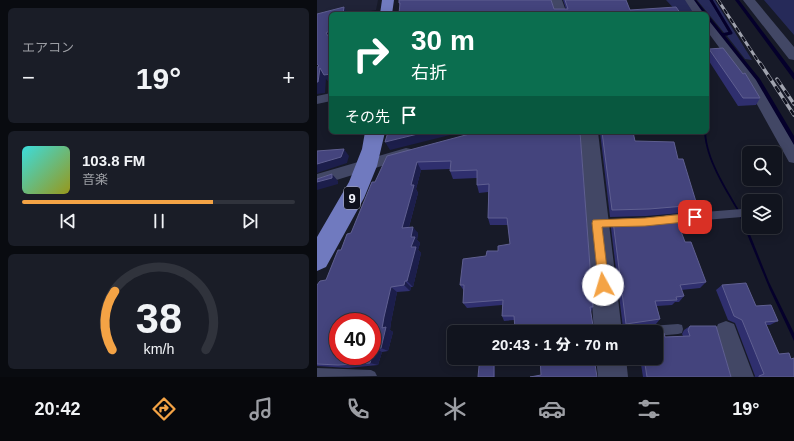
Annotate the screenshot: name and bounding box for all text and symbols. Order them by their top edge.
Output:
text: 30 m [411,25,475,56]
icon: right [345,28,397,80]
text: エアコン [22,40,74,55]
text: 19° [136,62,181,95]
text: 右折 [411,63,447,83]
text: − [22,65,35,90]
text: + [282,65,295,90]
icon: arrive [398,104,420,126]
text: その先 [345,108,390,125]
map controls [742,146,782,234]
button: search [742,146,782,186]
text: 103.8 FM [82,152,145,169]
text: 音楽 [82,172,108,187]
road number: 9 [344,187,360,209]
button: layers [742,194,782,234]
pin [678,200,712,234]
icon: arrive [684,206,706,228]
icon: previous [57,210,79,232]
icon: pause [148,210,170,232]
icon: next [239,210,261,232]
position arrow [582,264,624,306]
text: 38 [135,294,182,341]
speed limit sign: 40 [329,313,381,365]
text: 20:43 · 1 分 · 70 m [492,336,618,353]
text: km/h [143,340,174,356]
icon: directions [150,395,178,423]
icon: music [247,395,275,423]
icon: phone [344,395,372,423]
icon: climate [441,395,469,423]
icon: car [538,395,566,423]
icon: filters [635,395,663,423]
text: 20:42 [35,399,81,419]
text: 19° [732,399,759,419]

